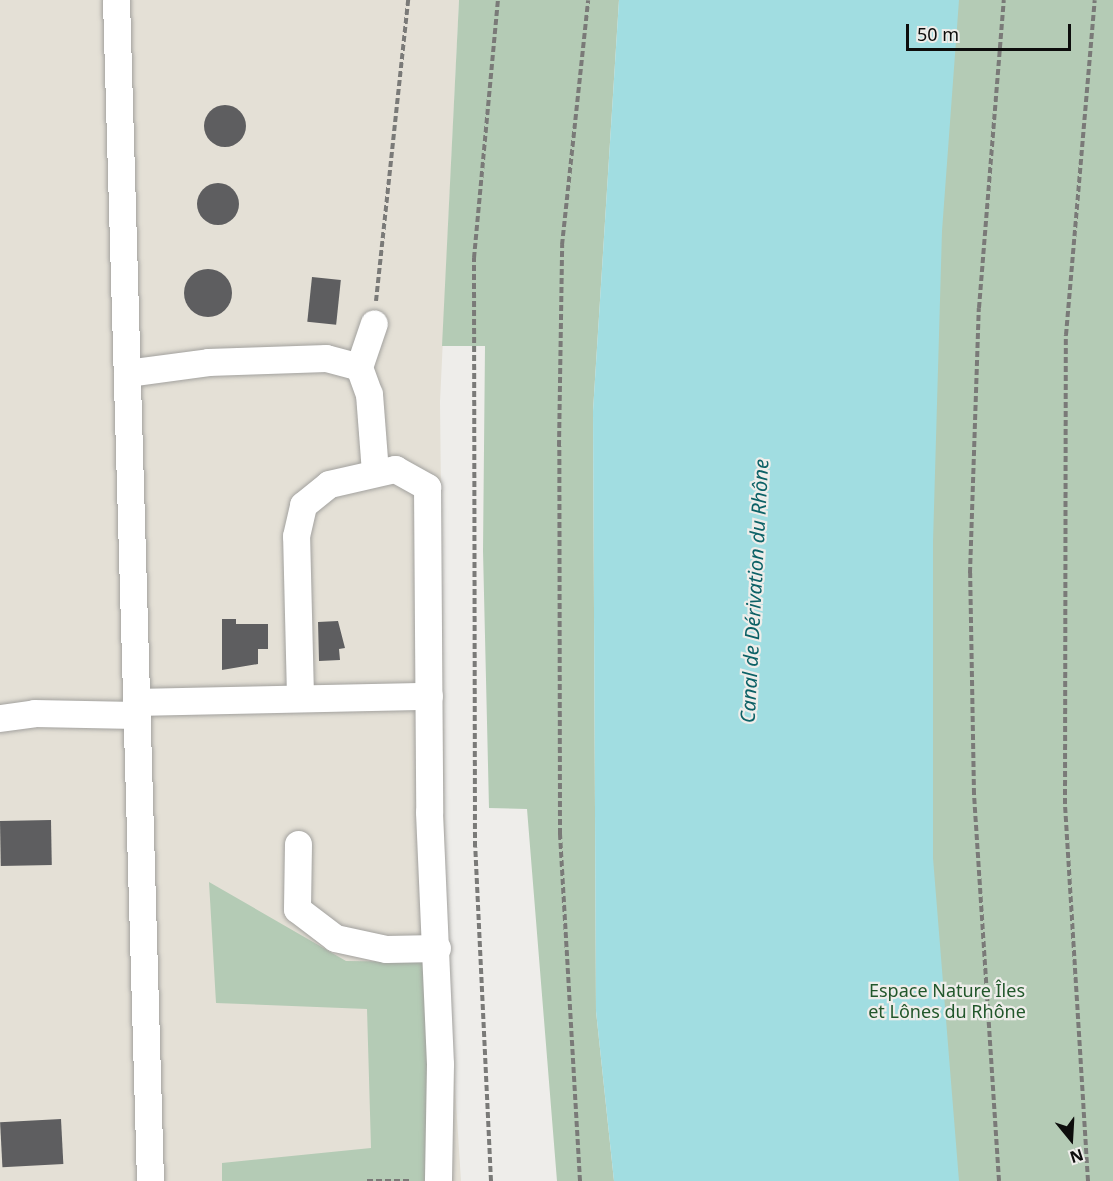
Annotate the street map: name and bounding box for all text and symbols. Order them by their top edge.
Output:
scale bar [909,12,1074,50]
text: 50 m [917,22,959,46]
water label: Canal de Dérivation du Rhône [735,458,773,724]
park label: Espace Nature Îles et Lônes du Rhône [868,980,1026,1022]
north arrow [1041,1109,1101,1169]
text: N [1067,1144,1086,1169]

